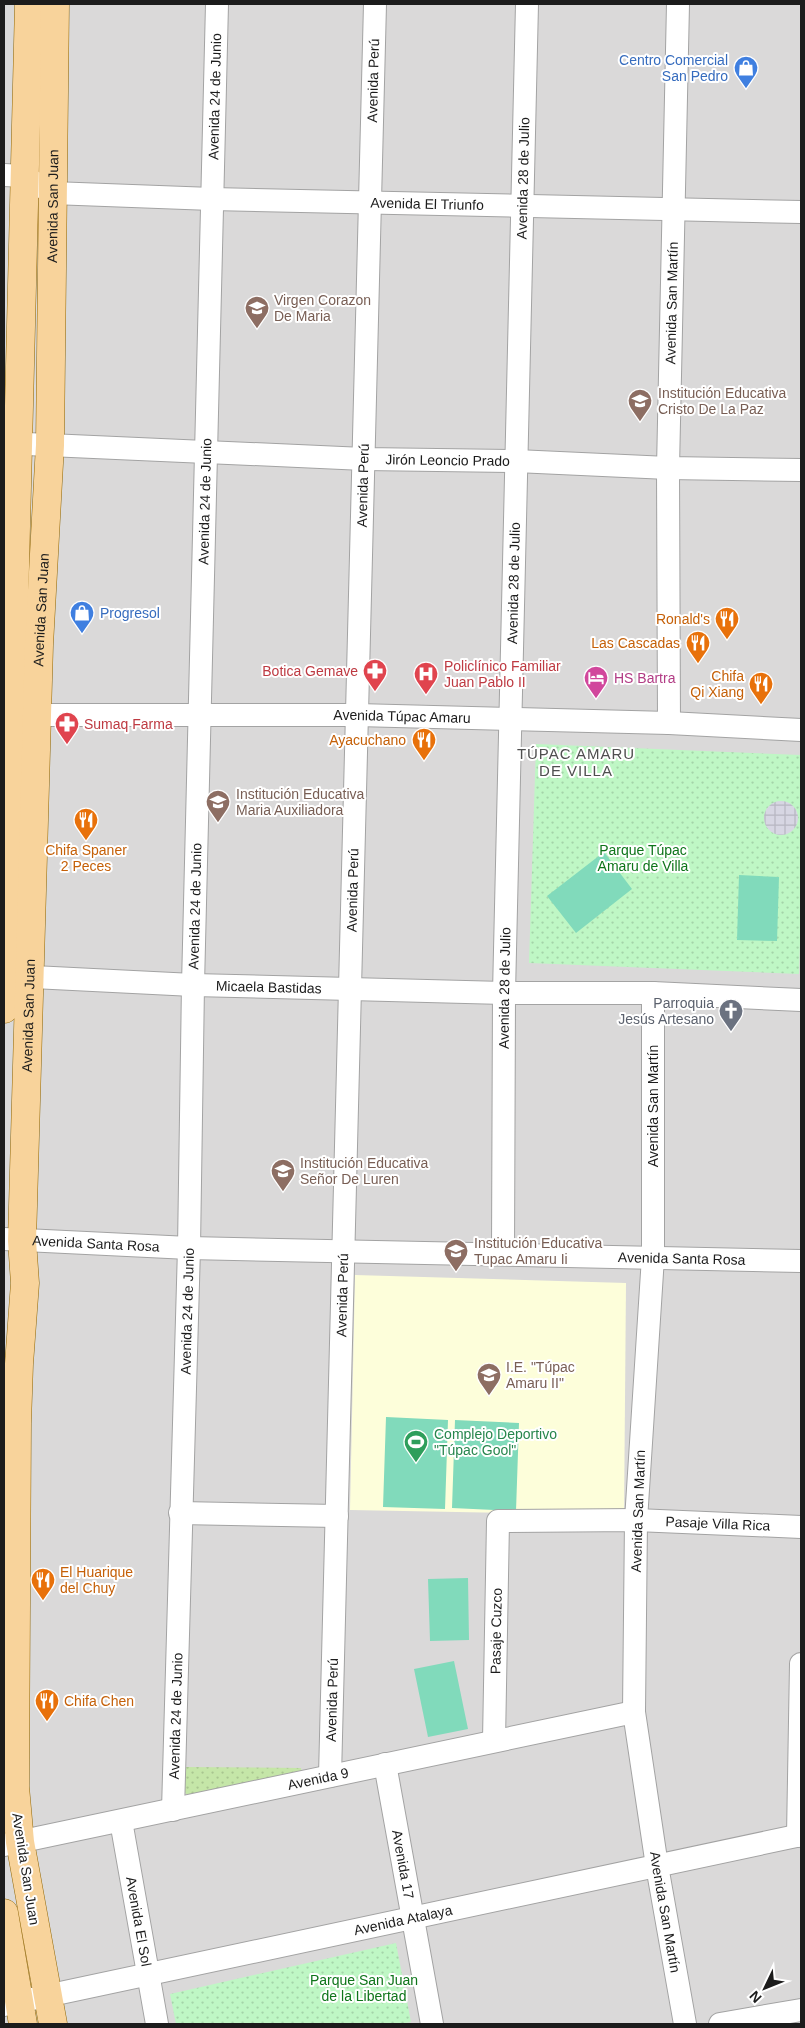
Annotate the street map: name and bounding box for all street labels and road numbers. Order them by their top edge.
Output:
street label: Avenida 24 de Junio [205,33,224,160]
street label: Avenida Perú [364,38,382,123]
street label: Avenida 28 de Julio [514,117,532,239]
street label: Avenida San Juan [44,149,61,263]
street label: Avenida El Triunfo [370,194,484,213]
street label: Avenida San Martín [662,241,681,365]
street label: Avenida 24 de Junio [195,438,214,565]
street label: Avenida Perú [354,443,372,528]
street label: Jirón Leoncio Prado [385,451,510,469]
street label: Avenida 28 de Julio [504,522,523,644]
street label: Avenida San Juan [30,553,52,667]
street label: Avenida Túpac Amaru [333,707,471,726]
street label: Avenida 24 de Junio [185,843,204,970]
street label: Avenida Perú [343,848,362,932]
street label: Avenida 28 de Julio [496,927,514,1049]
street label: Avenida San Juan [19,959,38,1073]
street label: Micaela Bastidas [216,978,322,996]
street label: Avenida San Martín [645,1045,661,1167]
street label: Avenida Santa Rosa [32,1232,160,1255]
street label: Avenida 24 de Junio [177,1247,197,1375]
street label: Avenida Santa Rosa [618,1249,746,1268]
street label: Avenida Perú [333,1253,351,1337]
street label: Avenida San Martín [628,1449,648,1573]
street label: Pasaje Villa Rica [665,1513,771,1534]
street label: Pasaje Cuzco [487,1587,505,1674]
street label: Avenida 24 de Junio [166,1652,185,1780]
street label: Avenida Perú [323,1658,341,1742]
street label: Avenida 9 [286,1764,350,1793]
street label: Avenida San Juan [9,1812,43,1926]
street label: Avenida 17 [389,1829,417,1900]
street label: Avenida San Martín [647,1850,684,1974]
street label: Avenida El Sol [123,1875,155,1968]
street label: Avenida Atalaya [352,1902,454,1938]

